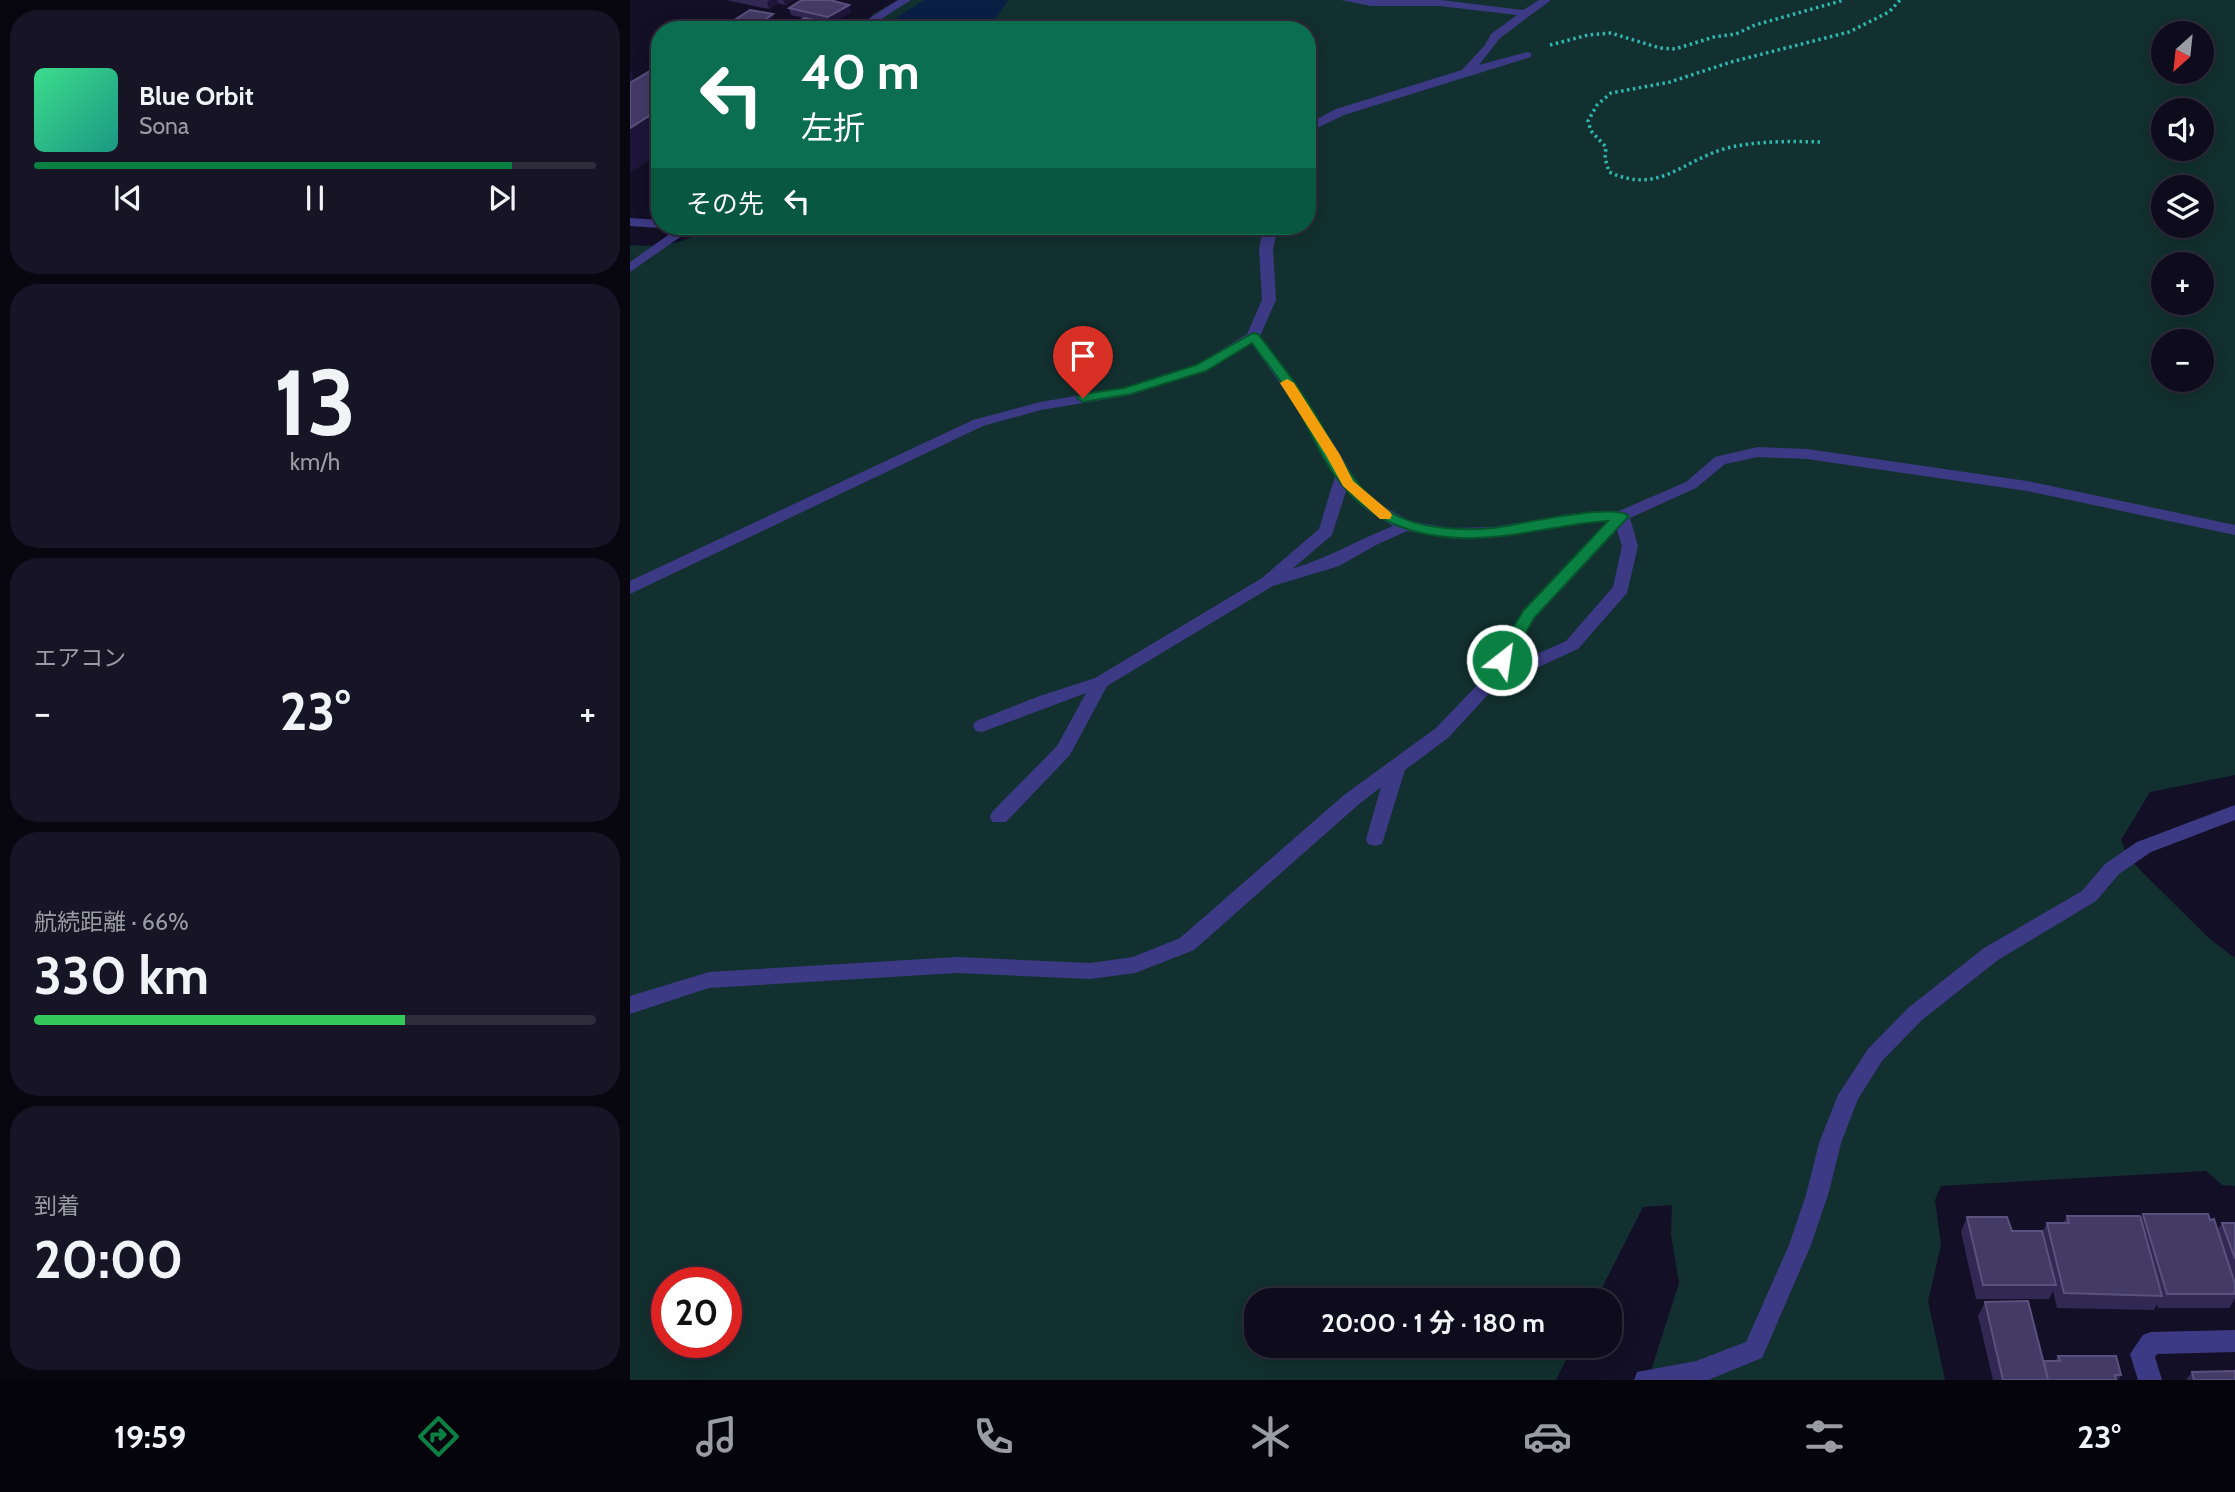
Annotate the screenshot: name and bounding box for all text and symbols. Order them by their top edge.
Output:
north arrow [2151,21,2214,84]
map controls [2151,21,2214,392]
text: 40 m [801,42,920,101]
icon: left [686,49,777,140]
text: Blue Orbit [139,80,254,112]
button: sound [2151,98,2214,161]
text: 左折 [801,108,865,147]
text: Sona [139,112,189,140]
button: layers [2151,175,2214,238]
icon: previous [109,179,147,217]
icon: pause [296,179,334,217]
icon: next [483,179,521,217]
icon: left [778,182,816,220]
text: その先 [686,188,764,220]
button: + [2151,252,2214,315]
pin [1053,326,1113,398]
button: − [2151,329,2214,392]
icon: arrive [1064,337,1102,375]
text: 13 [274,347,356,458]
text: km/h [290,448,340,476]
position arrow [1465,623,1539,697]
text: エアコン [34,644,126,672]
text: 23° [280,680,350,743]
text: − [34,689,51,736]
text: + [579,689,596,736]
text: 航続距離 · 66% [34,908,189,936]
text: 330 km [34,944,209,1007]
text: 到着 [34,1192,80,1220]
text: 20:00 [34,1228,183,1291]
speed limit sign: 20 [651,1267,742,1358]
text: 20:00 · 1 分 · 180 m [1321,1307,1545,1339]
icon: directions [414,1412,463,1461]
icon: music [692,1412,741,1461]
icon: phone [969,1412,1018,1461]
icon: climate [1246,1412,1295,1461]
icon: car [1523,1412,1572,1461]
icon: filters [1800,1412,1849,1461]
text: 19:59 [114,1417,186,1456]
text: 23° [2077,1417,2121,1456]

